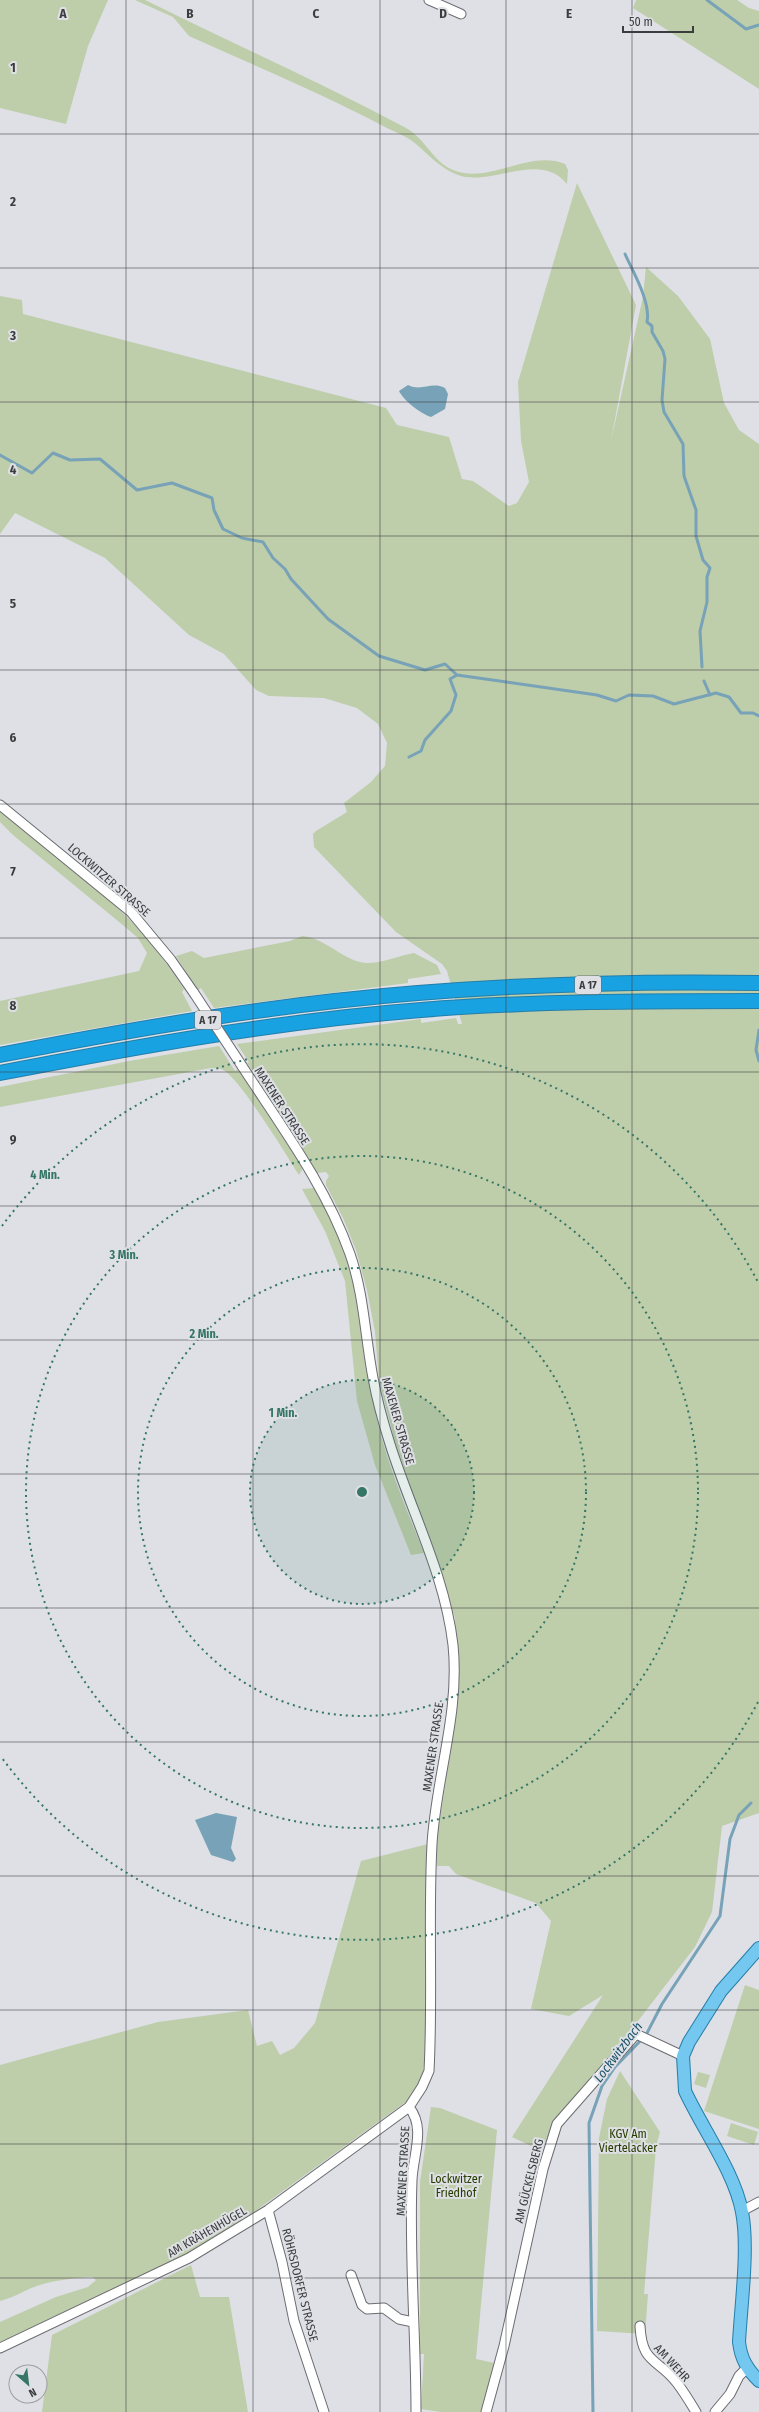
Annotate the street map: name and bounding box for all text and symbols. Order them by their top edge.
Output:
text: A [58,6,67,21]
text: B [186,6,194,21]
text: C [313,6,320,21]
text: D [439,6,447,21]
text: E [566,6,572,21]
scale bar [623,8,693,34]
text: 50 m [629,15,653,29]
text: 1 [10,60,16,75]
text: 2 [9,194,16,209]
text: 3 [9,328,16,343]
text: 4 [10,462,17,477]
text: 5 [10,596,16,611]
text: 6 [10,730,17,745]
street label: LOCKWITZER STRASSE [65,840,153,920]
text: 7 [10,864,16,879]
road number: A 17 [575,976,601,994]
text: 8 [10,998,17,1013]
road number: A 17 [195,1011,221,1029]
street label: MAXENER STRASSE [252,1064,313,1148]
text: 9 [10,1132,17,1147]
text: 4 Min. [30,1168,60,1182]
text: 3 Min. [109,1248,139,1262]
text: 2 Min. [189,1327,219,1341]
street label: MAXENER STRASSE [379,1376,417,1467]
text: 1 Min. [269,1406,297,1420]
centre of rings [355,1485,369,1499]
street label: MAXENER STRASSE [420,1701,446,1793]
water label: Lockwitzbach [591,2019,645,2085]
street label: MAXENER STRASSE [394,2125,412,2216]
park label: KGV Am Viertelacker [599,2127,658,2155]
street label: AM GÜCKELSBERG [510,2137,546,2225]
park label: Lockwitzer Friedhof [430,2172,483,2200]
street label: AM KRÄHENHÜGEL [164,2202,250,2260]
street label: RÖHRSDORFER STRASSE [279,2226,323,2344]
street label: AM WEHR [651,2341,693,2385]
north arrow [8,2364,48,2404]
text: N [26,2385,38,2400]

